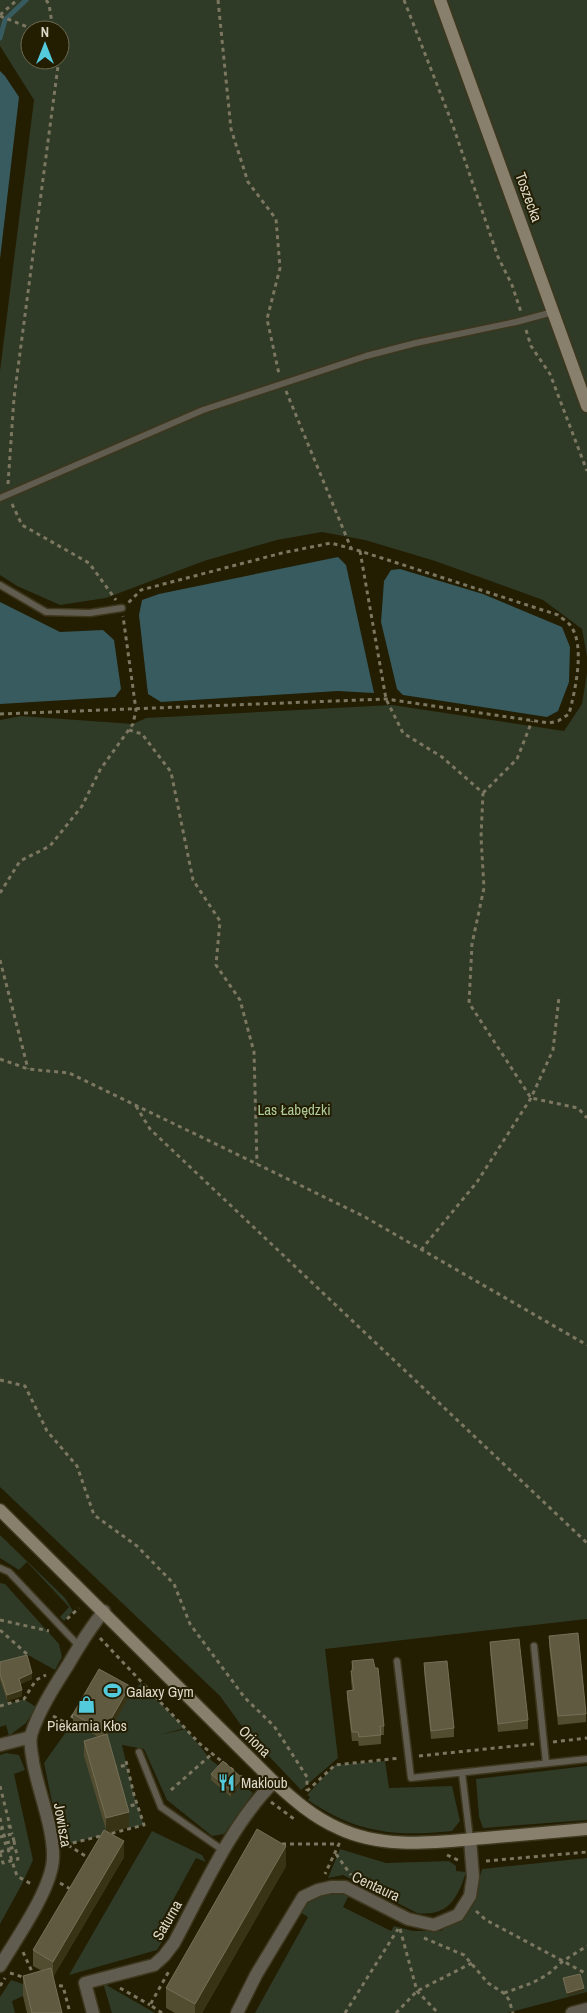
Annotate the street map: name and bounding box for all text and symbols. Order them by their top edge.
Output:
north arrow [20,20,70,70]
text: N [41,23,49,41]
street label: Toszecka [510,169,548,225]
park label: Las Łabędzki [257,1099,331,1120]
sports icon: Galaxy Gym [102,1681,122,1701]
place label: Galaxy Gym [126,1681,194,1702]
shop icon: Piekarnia Kłos [77,1694,97,1714]
place label: Piekarnia Kłos [47,1715,127,1736]
street label: Oriona [234,1720,276,1762]
restaurant icon: Makloub [217,1772,237,1792]
place label: Makloub [241,1772,288,1793]
street label: Jowisza [49,1801,77,1849]
street label: Centaura [349,1866,404,1906]
street label: Saturna [147,1896,187,1944]

